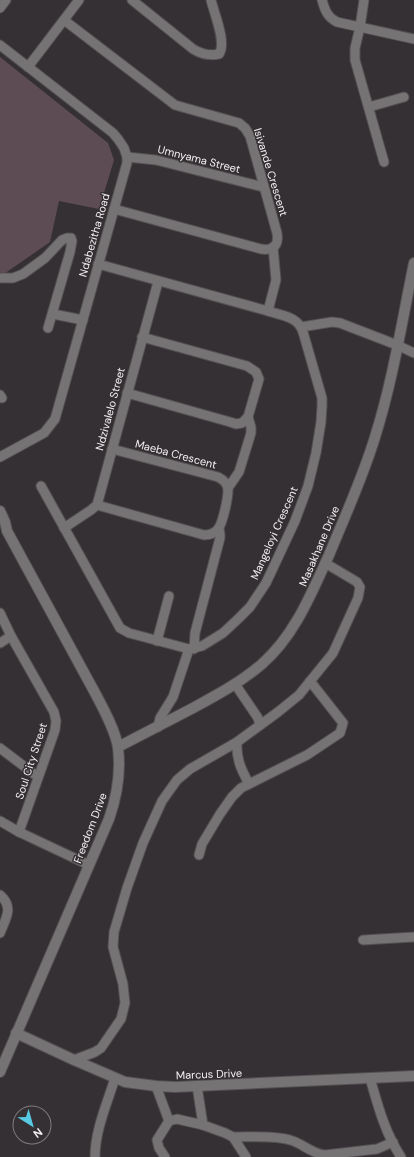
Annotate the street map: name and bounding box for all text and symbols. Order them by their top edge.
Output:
street label: Isivande Crescent [251,126,291,218]
street label: Umnyama Street [156,142,242,176]
street label: Ndabezitha Road [75,191,113,278]
street label: Ndzivalelo Street [92,366,128,452]
street label: Maeba Crescent [134,436,218,472]
street label: Mangeloyi Crescent [247,484,301,582]
street label: Masakhane Drive [296,504,342,588]
street label: Soul City Street [12,721,50,801]
street label: Freedom Drive [70,791,110,865]
street label: Marcus Drive [176,1066,242,1082]
north arrow [12,1105,52,1145]
text: N [31,1125,45,1141]

